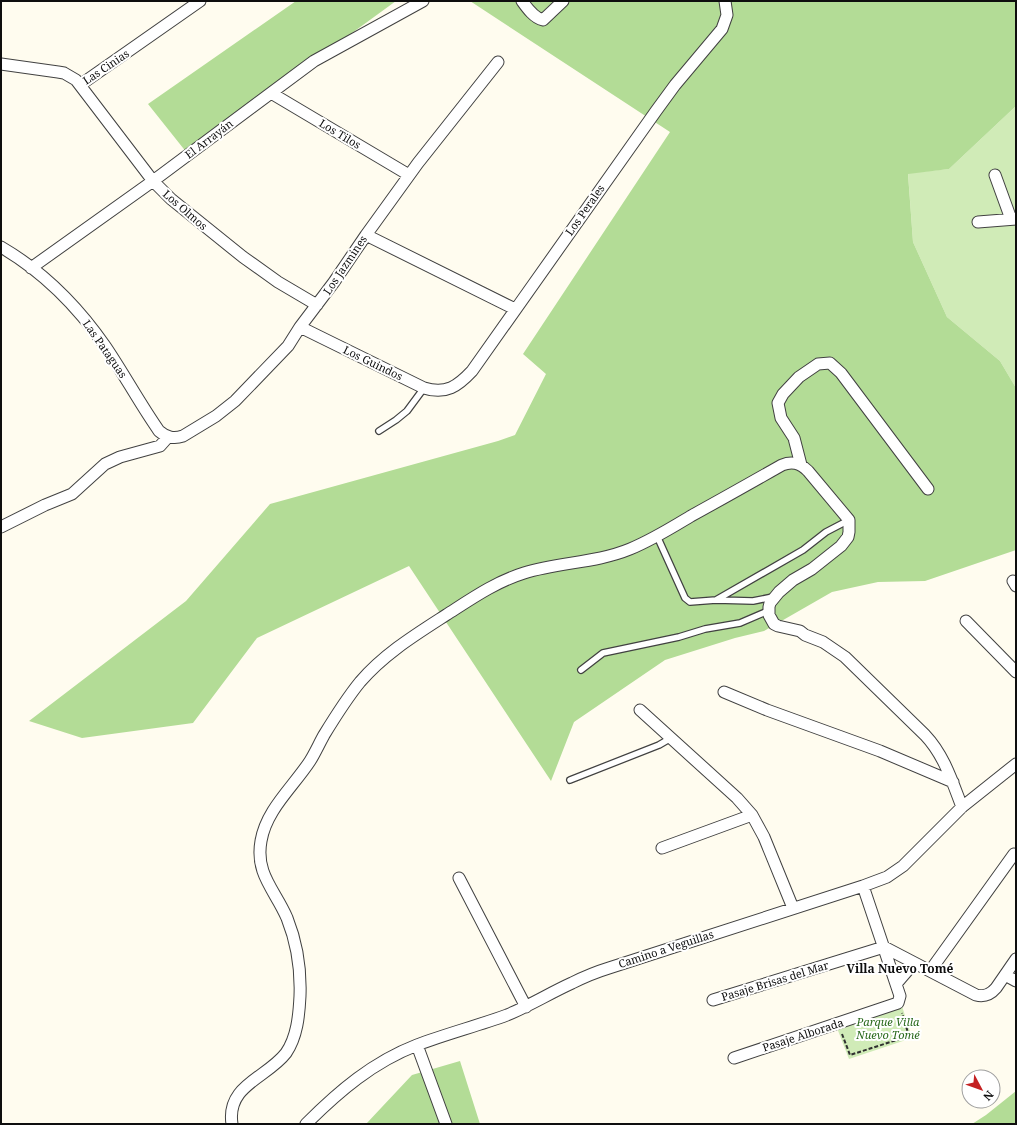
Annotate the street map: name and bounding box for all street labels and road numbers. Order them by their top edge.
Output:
street label: Las Cinias [80,46,132,88]
street label: Los Tilos [317,115,364,152]
street label: El Arrayán [182,116,236,162]
street label: Los Perales [562,181,608,238]
street label: Los Olmos [160,186,211,233]
street label: Los Jazmines [319,232,370,297]
street label: Las Pataguas [80,317,131,381]
street label: Los Guindos [341,342,406,383]
street label: Camino a Veguillas [616,926,715,971]
street label: Pasaje Brisas del Mar [719,957,831,1004]
street label: Pasaje Alborada [760,1014,845,1055]

